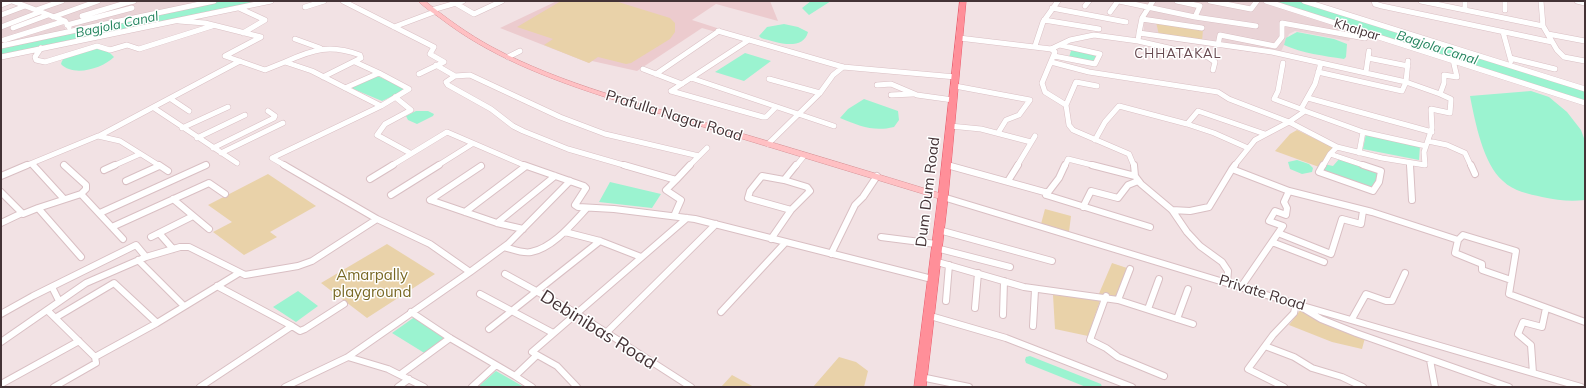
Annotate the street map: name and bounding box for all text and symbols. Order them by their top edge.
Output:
water label: Bagjola Canal [74,9,160,41]
street label: Khalpar [1332,16,1382,44]
water label: Bagjola Canal [1395,28,1479,68]
district label: CHHATAKAL [1134,46,1222,62]
street label: Prafulla Nagar Road [603,87,745,145]
street label: Dum Dum Road [912,136,944,248]
park label: Amarpally playground [333,266,411,301]
street label: Private Road [1217,271,1307,315]
street label: Debinibas Road [536,286,660,374]

